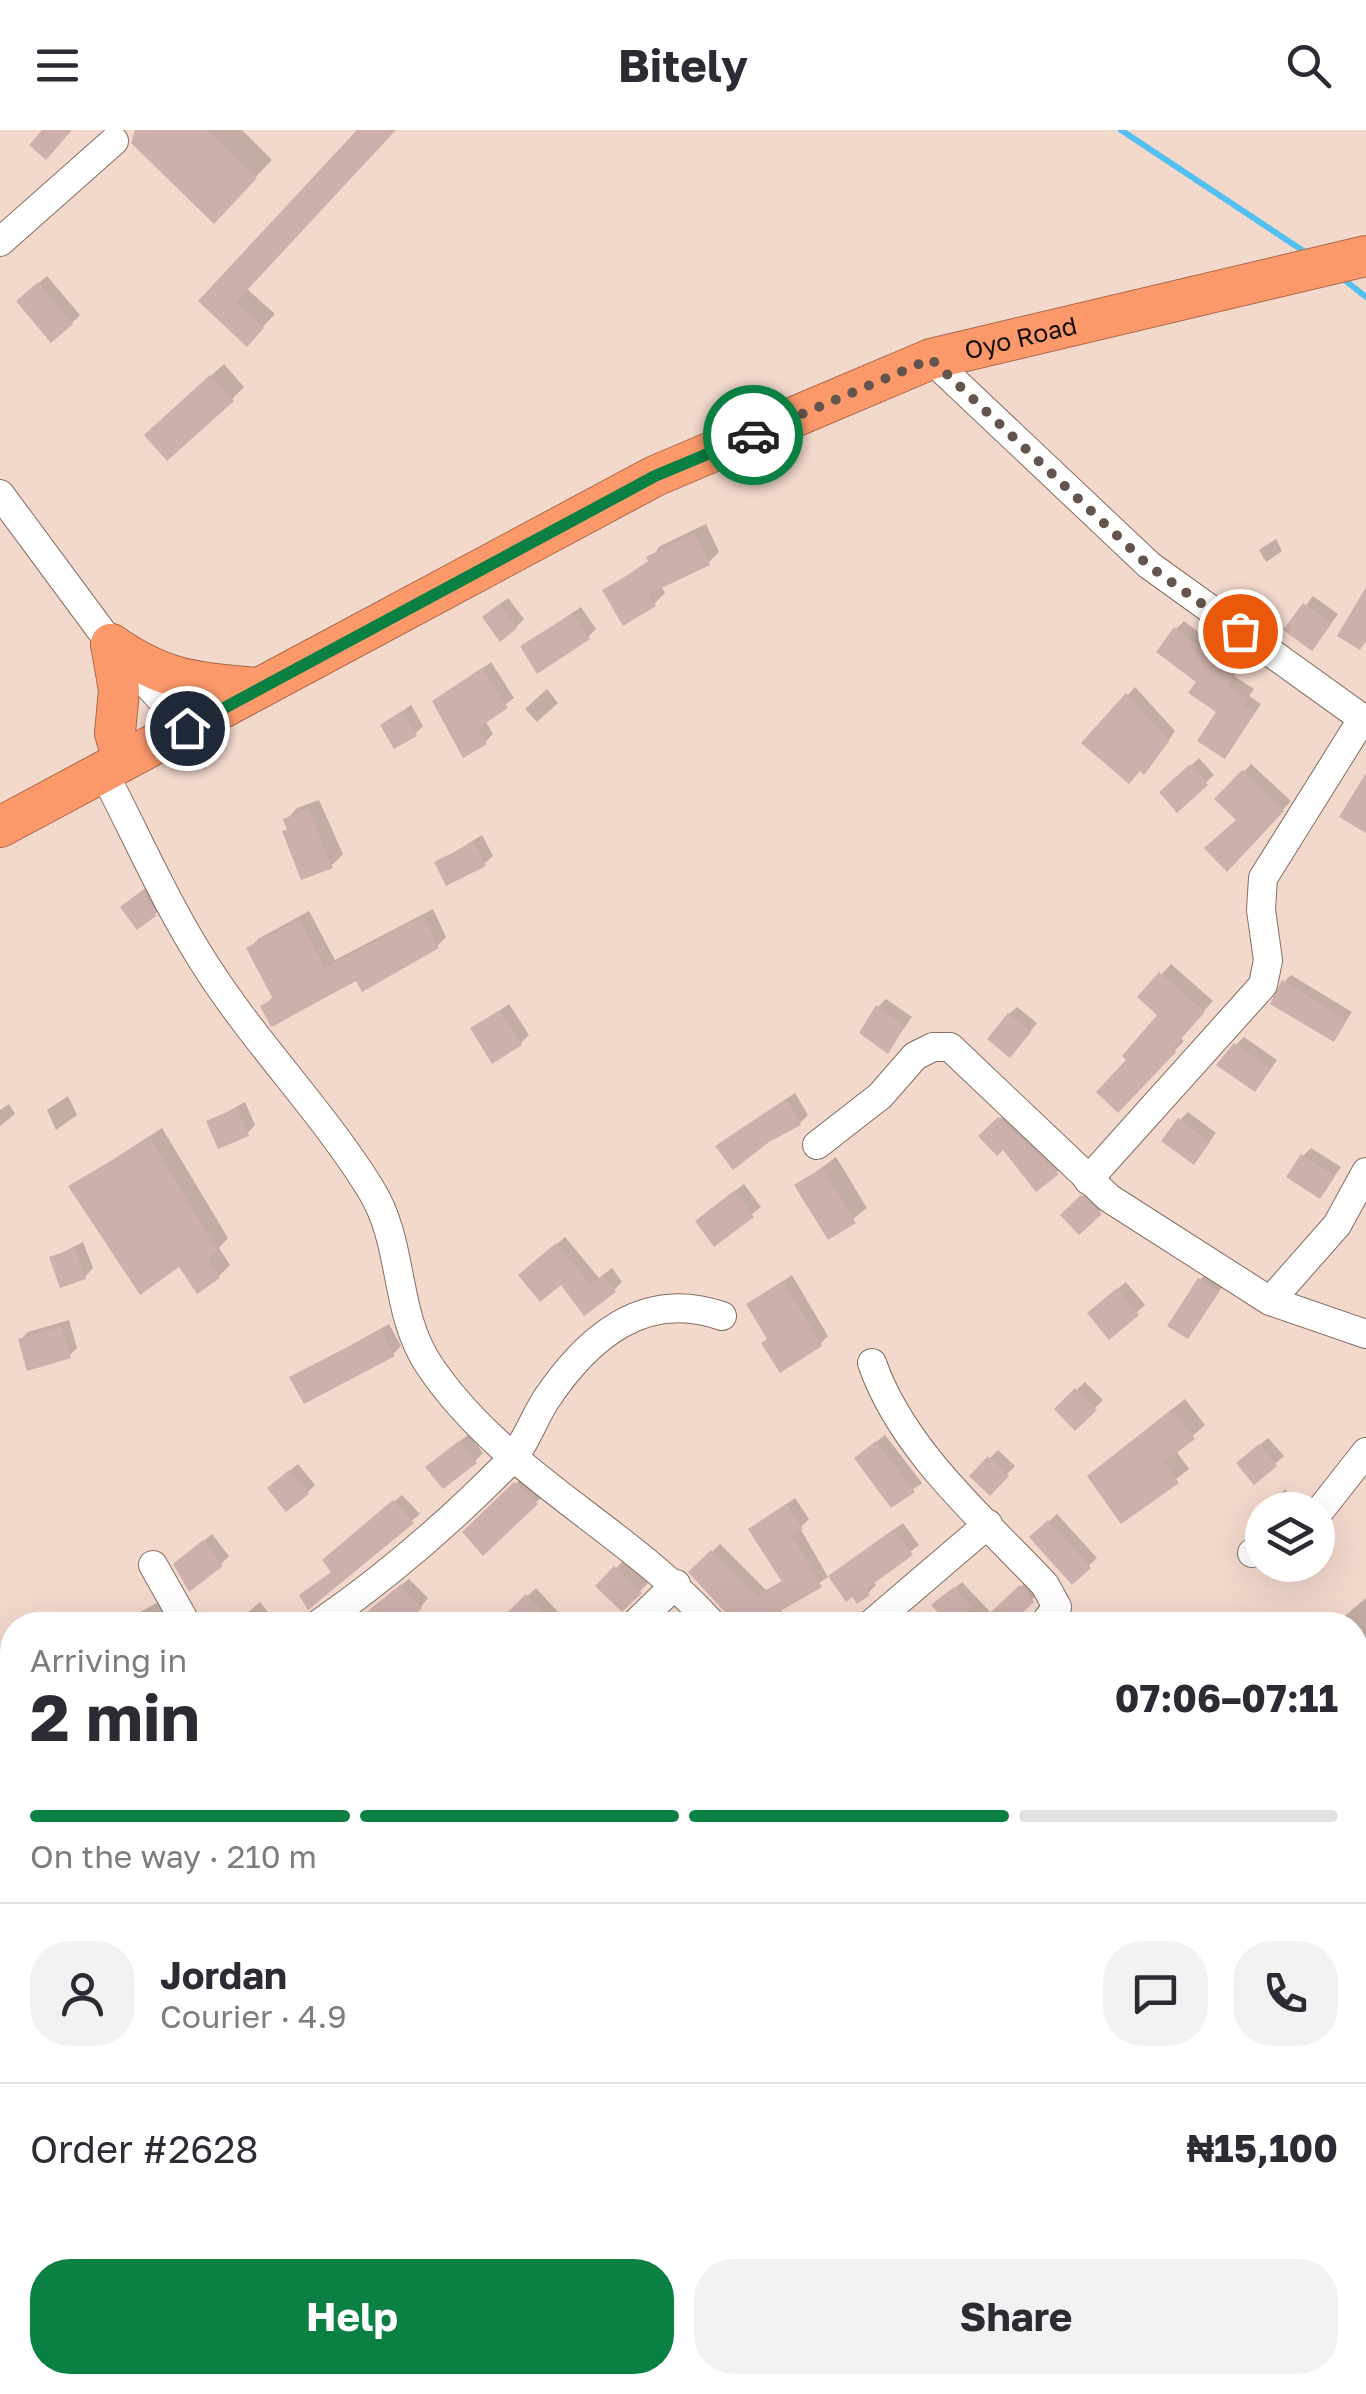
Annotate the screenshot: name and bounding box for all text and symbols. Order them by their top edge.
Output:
icon: menu [30,38,85,93]
text: Bitely [618,38,748,92]
icon: search [1281,38,1336,93]
street label: Oyo Road [961,309,1080,366]
courier [703,385,803,485]
icon: car [726,408,781,463]
pin [1198,589,1283,674]
icon: bag [1213,604,1268,659]
pin [145,686,230,771]
icon: home [160,701,215,756]
map controls [1245,1492,1335,1582]
button: layers [1245,1492,1335,1582]
text: Arriving in [30,1641,187,1679]
text: 07:06–07:11 [1115,1675,1338,1720]
text: 2 min [30,1677,200,1755]
text: On the way · 210 m [30,1837,317,1875]
button: person [30,1941,135,2046]
button: chat [1103,1941,1208,2046]
button: phone [1233,1941,1338,2046]
text: Jordan [160,1952,287,1997]
text: Courier · 4.9 [160,1997,347,2035]
text: ₦15,100 [1187,2125,1338,2170]
text: Order #2628 [30,2126,258,2171]
button: Help [30,2259,674,2374]
button: Share [694,2259,1338,2374]

